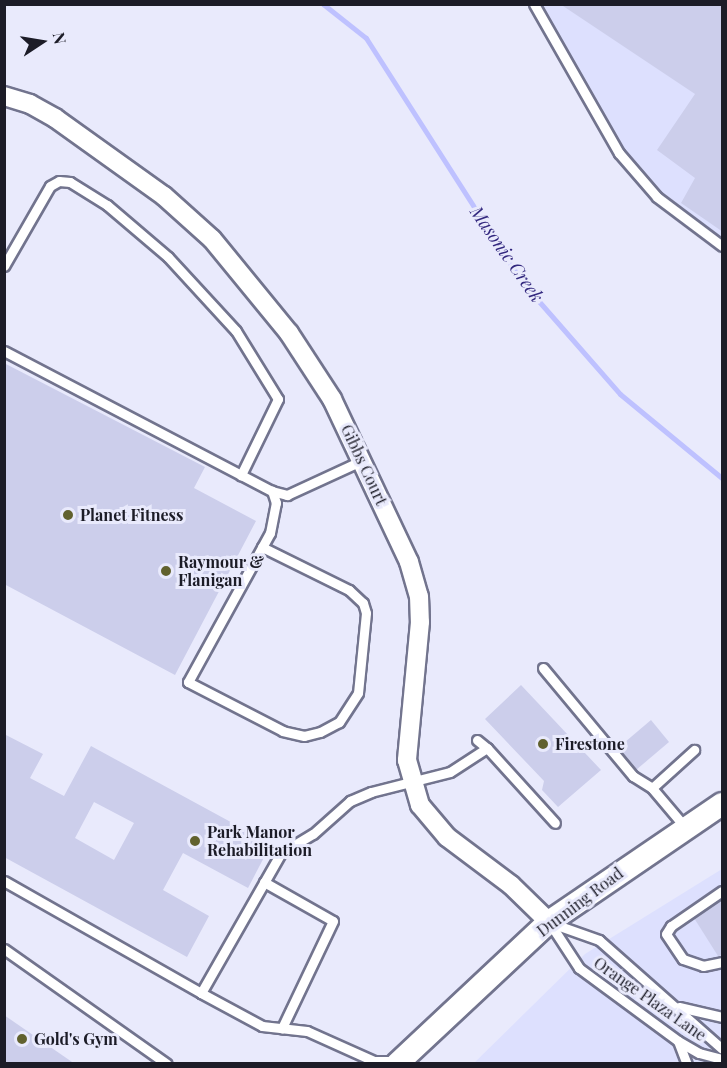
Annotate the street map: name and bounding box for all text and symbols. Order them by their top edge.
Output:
north arrow [12,12,72,72]
text: N [49,30,72,46]
water label: Masonic Creek [466,202,548,306]
street label: Gibbs Court [337,422,391,508]
place label: Planet Fitness [80,505,183,525]
marker: Planet Fitness [61,508,75,522]
place label: Raymour & Flanigan [178,552,264,590]
marker: Raymour & Flanigan [159,564,173,578]
place label: Firestone [555,734,625,754]
marker: Firestone [536,737,550,751]
place label: Park Manor Rehabilitation [207,822,312,860]
marker: Park Manor Rehabilitation [188,834,202,848]
street label: Dunning Road [533,863,627,941]
street label: Orange Plaza Lane [590,953,710,1045]
place label: Gold's Gym [34,1029,118,1049]
marker: Gold's Gym [15,1032,29,1046]

